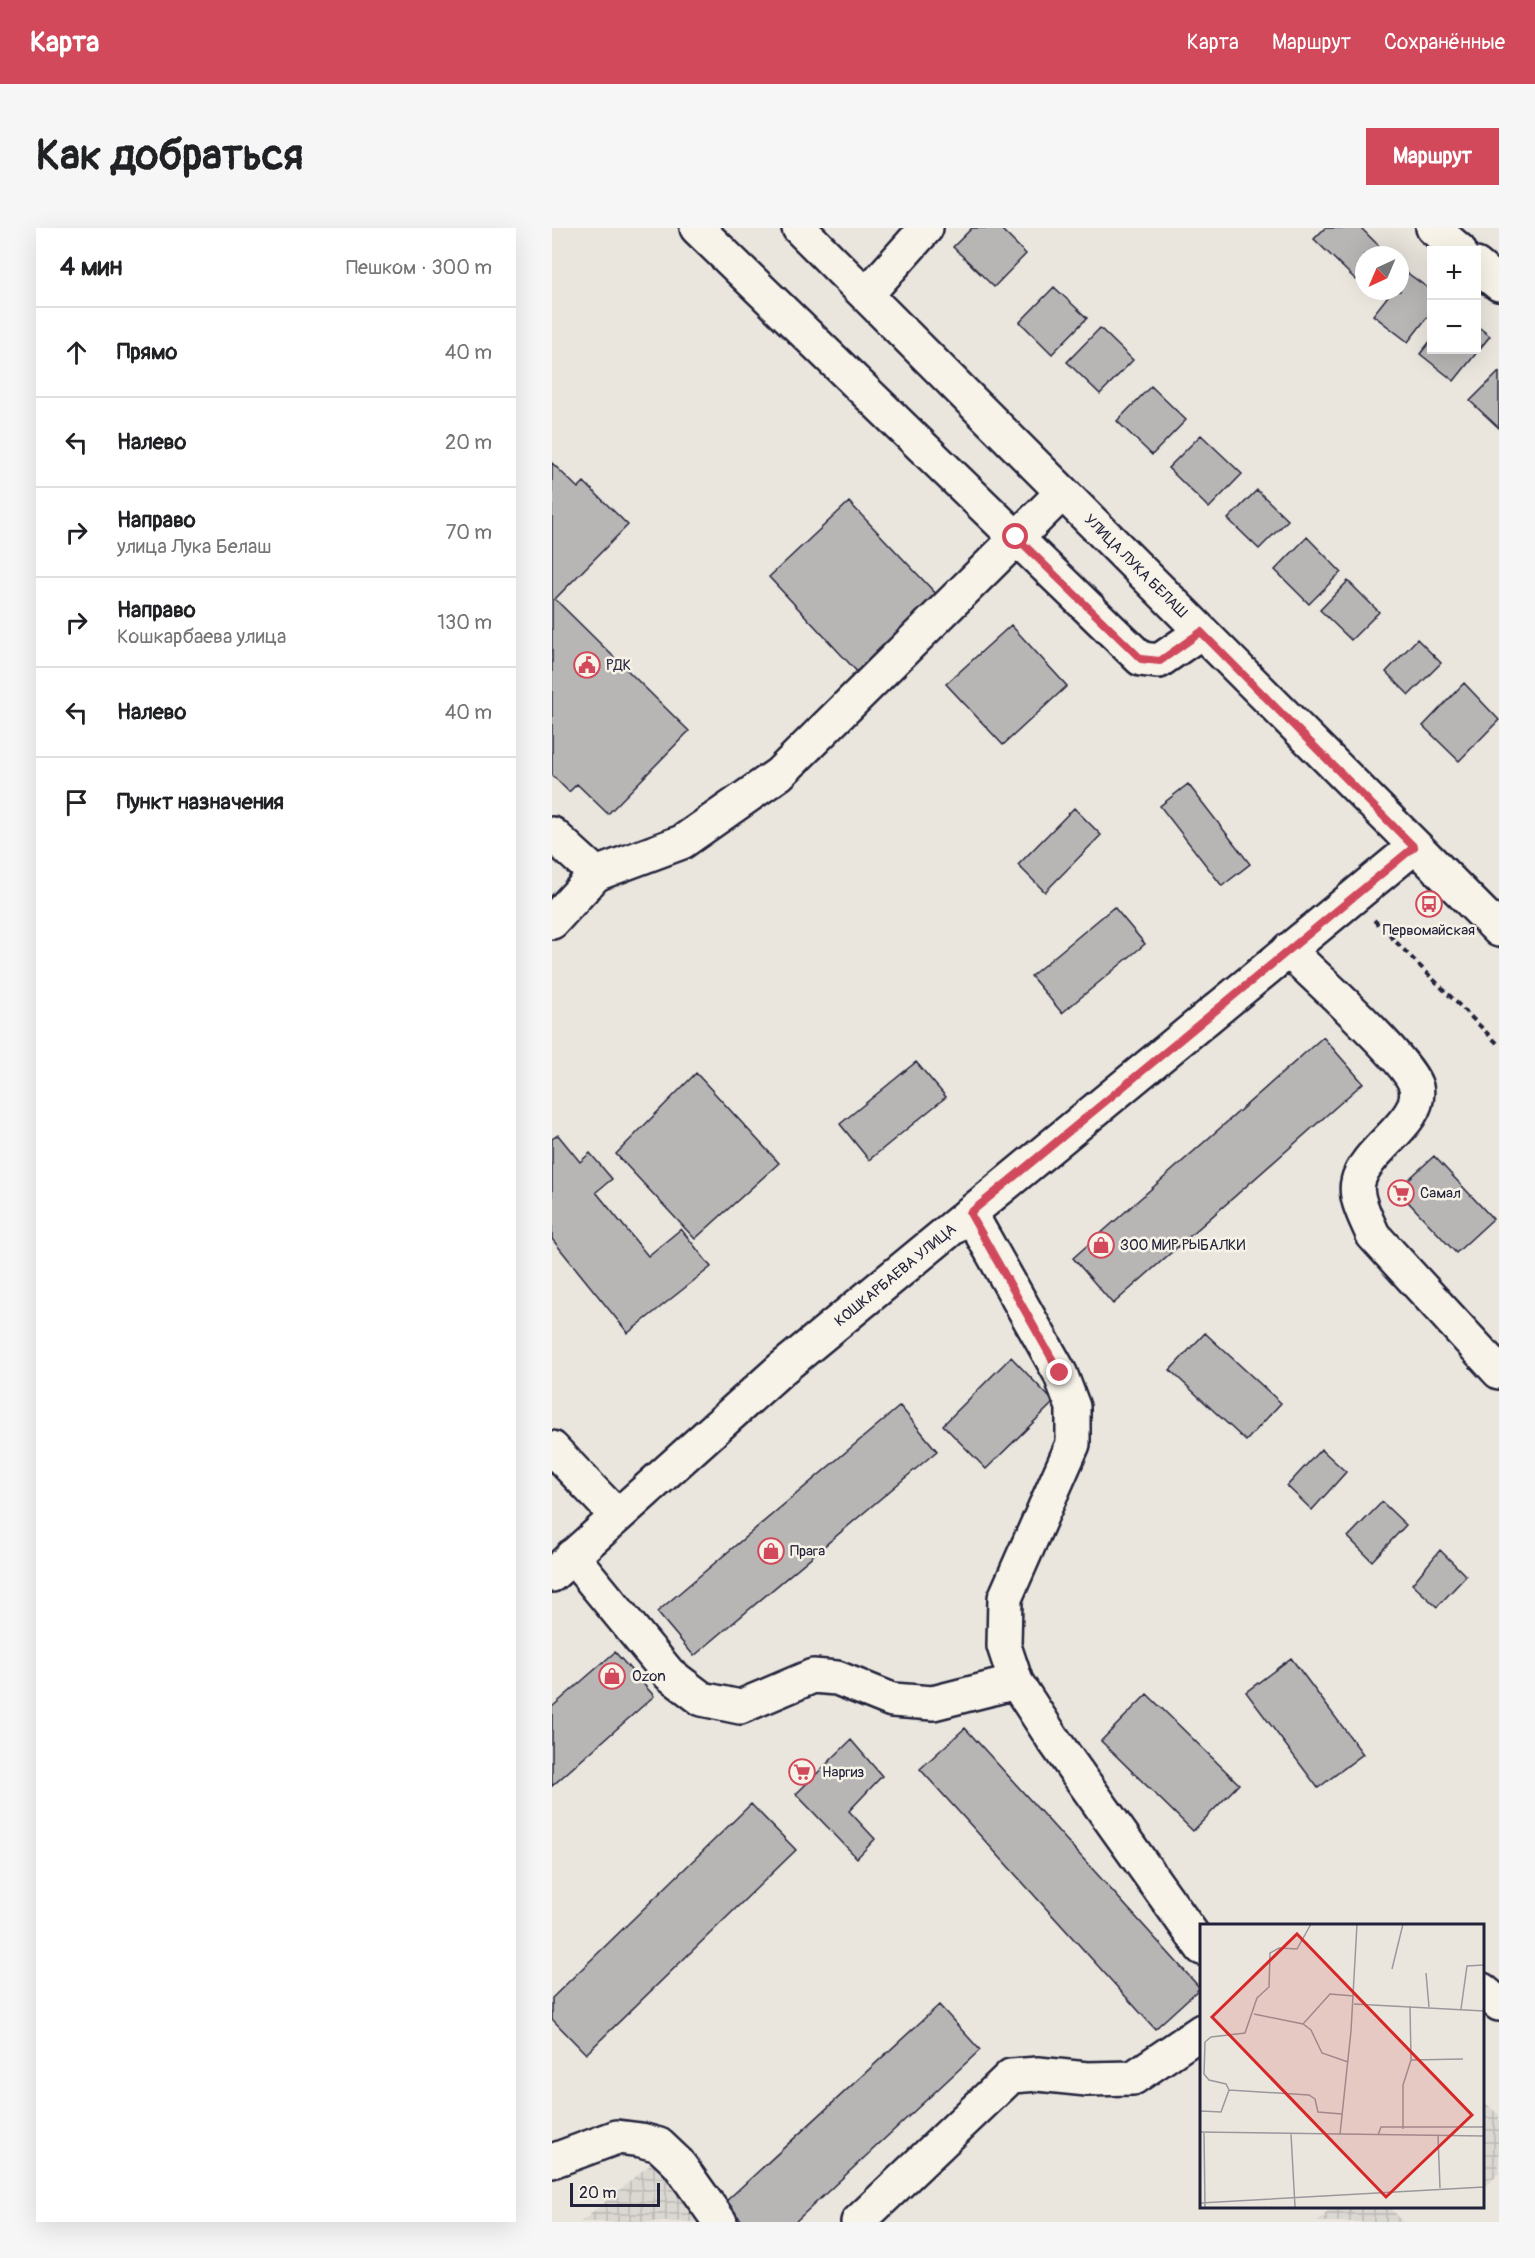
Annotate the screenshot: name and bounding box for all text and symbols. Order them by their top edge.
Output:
text: Карта [30,25,99,60]
text: Карта [1187,29,1239,56]
text: Маршрут [1272,29,1351,56]
text: Сохранённые [1384,29,1505,56]
button: Маршрут [1366,128,1499,185]
text: Как добраться [36,130,303,182]
north arrow [1355,246,1409,300]
map controls [1427,246,1481,354]
button: + [1427,246,1481,300]
text: 4 мин [60,251,122,283]
text: Пешком · 300 m [346,255,492,280]
button: − [1427,300,1481,354]
icon: ahead [60,336,93,369]
text: Прямо [117,338,177,366]
text: 40 m [445,340,492,365]
icon: left [60,426,93,459]
text: Налево [117,428,186,456]
text: 20 m [445,430,492,455]
text: Направо [117,506,196,534]
street label: УЛИЦА ЛУКА БЕЛАШ [1080,510,1192,622]
icon: right [60,516,93,549]
text: 70 m [446,520,492,545]
route start [1002,523,1028,549]
text: улица Лука Белаш [117,534,271,559]
text: Направо [117,596,196,624]
icon: right [60,606,93,639]
text: 130 m [437,610,492,635]
text: Кошкарбаева улица [117,624,286,649]
public building icon: РДК [572,650,602,680]
place label: РДК [606,656,631,675]
icon: left [60,696,93,729]
text: Налево [117,698,186,726]
text: 40 m [445,700,492,725]
icon: arrive [60,786,93,819]
text: Пункт назначения [117,788,284,816]
bus stop icon: Первомайская [1414,889,1444,919]
place label: Первомайская [1383,921,1475,940]
supermarket icon: Самал [1386,1178,1416,1208]
place label: Самал [1420,1184,1461,1203]
street label: КОШКАРБАЕВА УЛИЦА [831,1219,960,1331]
shop icon: ЗОО МИР РЫБАЛКИ [1086,1230,1116,1260]
place label: ЗОО МИР РЫБАЛКИ [1120,1236,1245,1255]
route end [1046,1359,1072,1385]
shop icon: Прага [756,1536,786,1566]
place label: Прага [790,1542,825,1561]
shop icon: Ozon [597,1661,627,1691]
place label: Ozon [632,1667,666,1686]
supermarket icon: Наргиз [787,1757,817,1787]
place label: Наргиз [822,1763,865,1782]
inset map [1200,1924,1484,2207]
scale bar [570,2180,660,2208]
text: 20 m [579,2183,617,2203]

